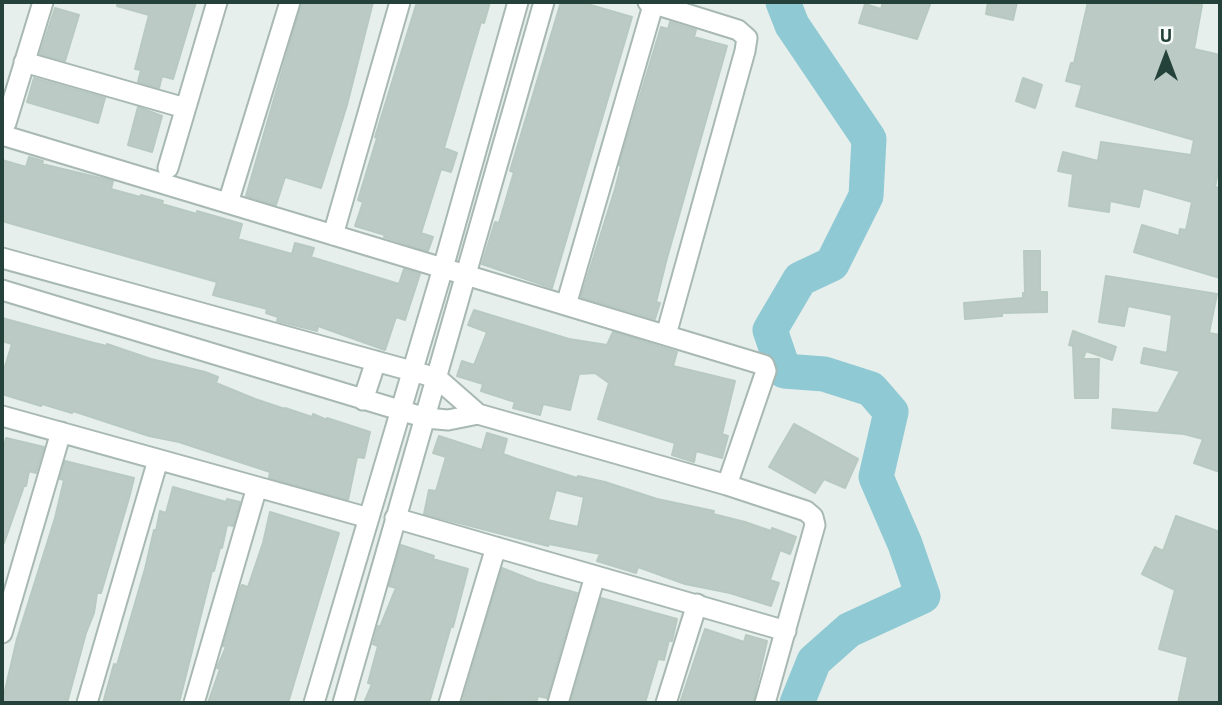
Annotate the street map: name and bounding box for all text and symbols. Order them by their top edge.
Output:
text: U [1160,20,1172,49]
north arrow [1131,21,1201,91]

